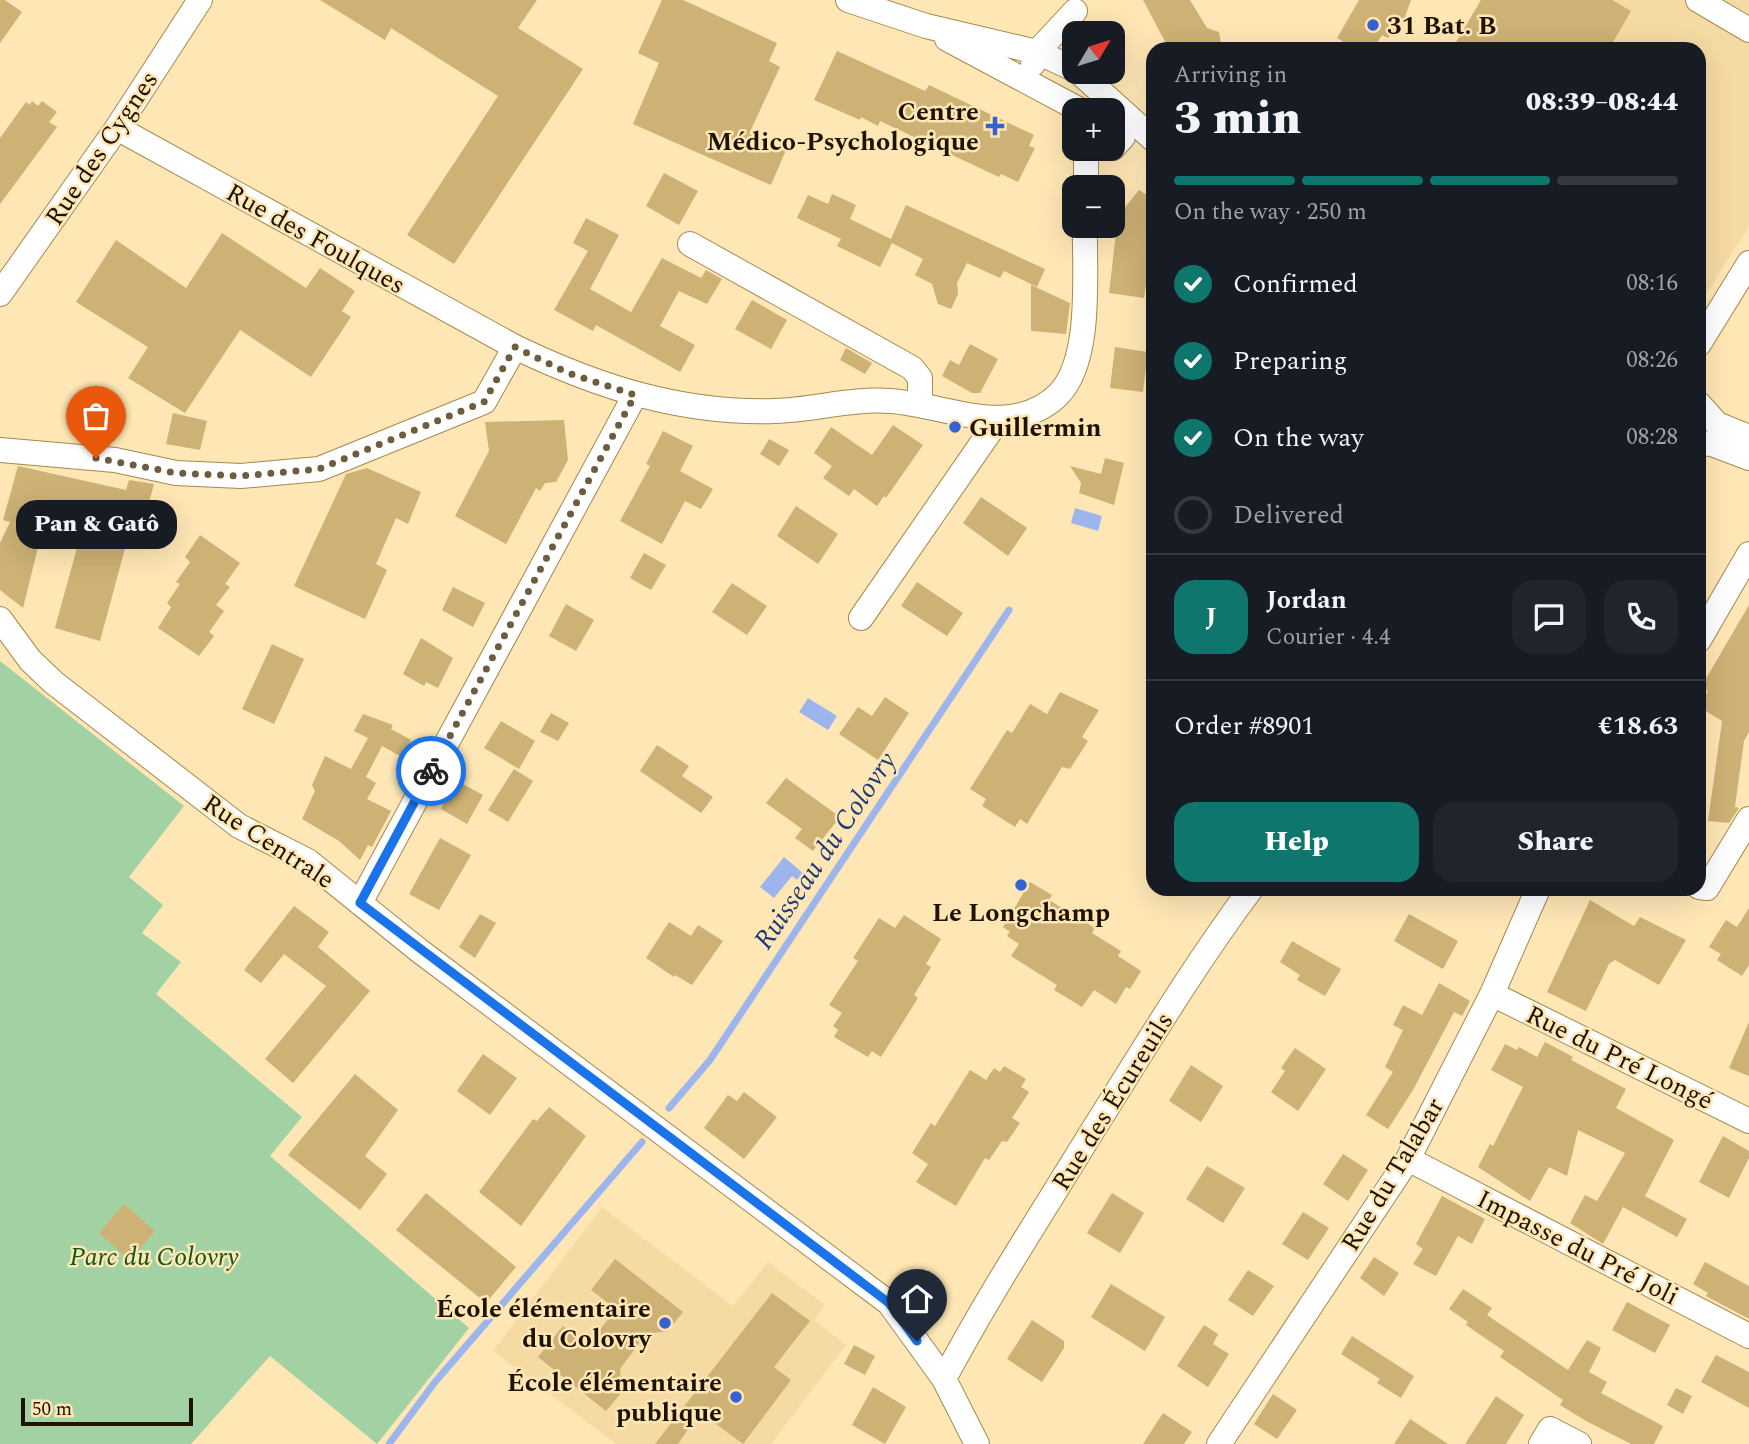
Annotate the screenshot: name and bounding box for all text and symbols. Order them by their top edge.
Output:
place label: 31 Bat. B [1387,6,1496,46]
marker: 31 Bat. B [1365,17,1381,33]
north arrow [1062,21,1125,84]
map controls [1062,21,1125,238]
text: Arriving in [1174,58,1287,93]
street label: Rue des Cygnes [35,63,169,234]
text: 08:39–08:44 [1526,82,1678,122]
text: 3 min [1174,84,1301,154]
place label: Centre Médico-Psychologique [707,92,979,162]
button: + [1062,98,1125,161]
marker: Centre Médico-Psychologique [985,116,1005,136]
street label: Rue des Foulques [218,173,413,305]
button: − [1062,175,1125,238]
text: On the way · 250 m [1174,195,1367,230]
text: Confirmed [1233,264,1358,304]
icon: check [1174,265,1212,303]
text: 08:16 [1626,266,1678,301]
text: Preparing [1233,341,1347,381]
icon: check [1174,342,1212,380]
text: 08:26 [1626,343,1678,378]
pin [66,386,126,458]
icon: bag [77,397,115,435]
place label: Guillermin [969,408,1102,448]
text: On the way [1233,418,1364,458]
marker: Guillermin [947,419,963,435]
icon: check [1174,419,1212,457]
text: 08:28 [1626,420,1678,455]
text: Delivered [1233,495,1344,535]
callout: Pan & Gatô [15,500,176,549]
text: Pan & Gatô [34,507,159,542]
text: Jordan [1266,580,1347,620]
button: chat [1512,580,1586,654]
button: phone [1604,580,1678,654]
text: J [1205,597,1217,637]
text: Courier · 4.4 [1266,620,1391,655]
text: Order #8901 [1174,706,1314,746]
text: €18.63 [1598,706,1678,746]
courier [396,736,466,806]
water label: Ruisseau du Colovry [743,743,908,959]
icon: bike [412,752,450,790]
street label: Rue Centrale [195,784,342,900]
button: Help [1174,802,1419,882]
button: Share [1433,802,1678,882]
marker: Le Longchamp [1013,877,1029,893]
place label: Le Longchamp [932,893,1110,933]
street label: Rue du Pré Longé [1519,995,1720,1121]
street label: Rue des Écureuils [1042,1004,1184,1199]
street label: Rue du Talabar [1331,1090,1455,1259]
street label: Impasse du Pré Joli [1469,1180,1686,1316]
park label: Parc du Colovry [69,1237,239,1277]
pin [887,1269,947,1341]
icon: home [898,1280,936,1318]
place label: École élémentaire du Colovry [436,1289,653,1359]
marker: École élémentaire du Colovry [657,1315,673,1331]
place label: École élémentaire publique [507,1363,722,1433]
marker: École élémentaire publique [728,1389,744,1405]
scale bar [21,1395,192,1427]
text: 50 m [32,1395,72,1424]

